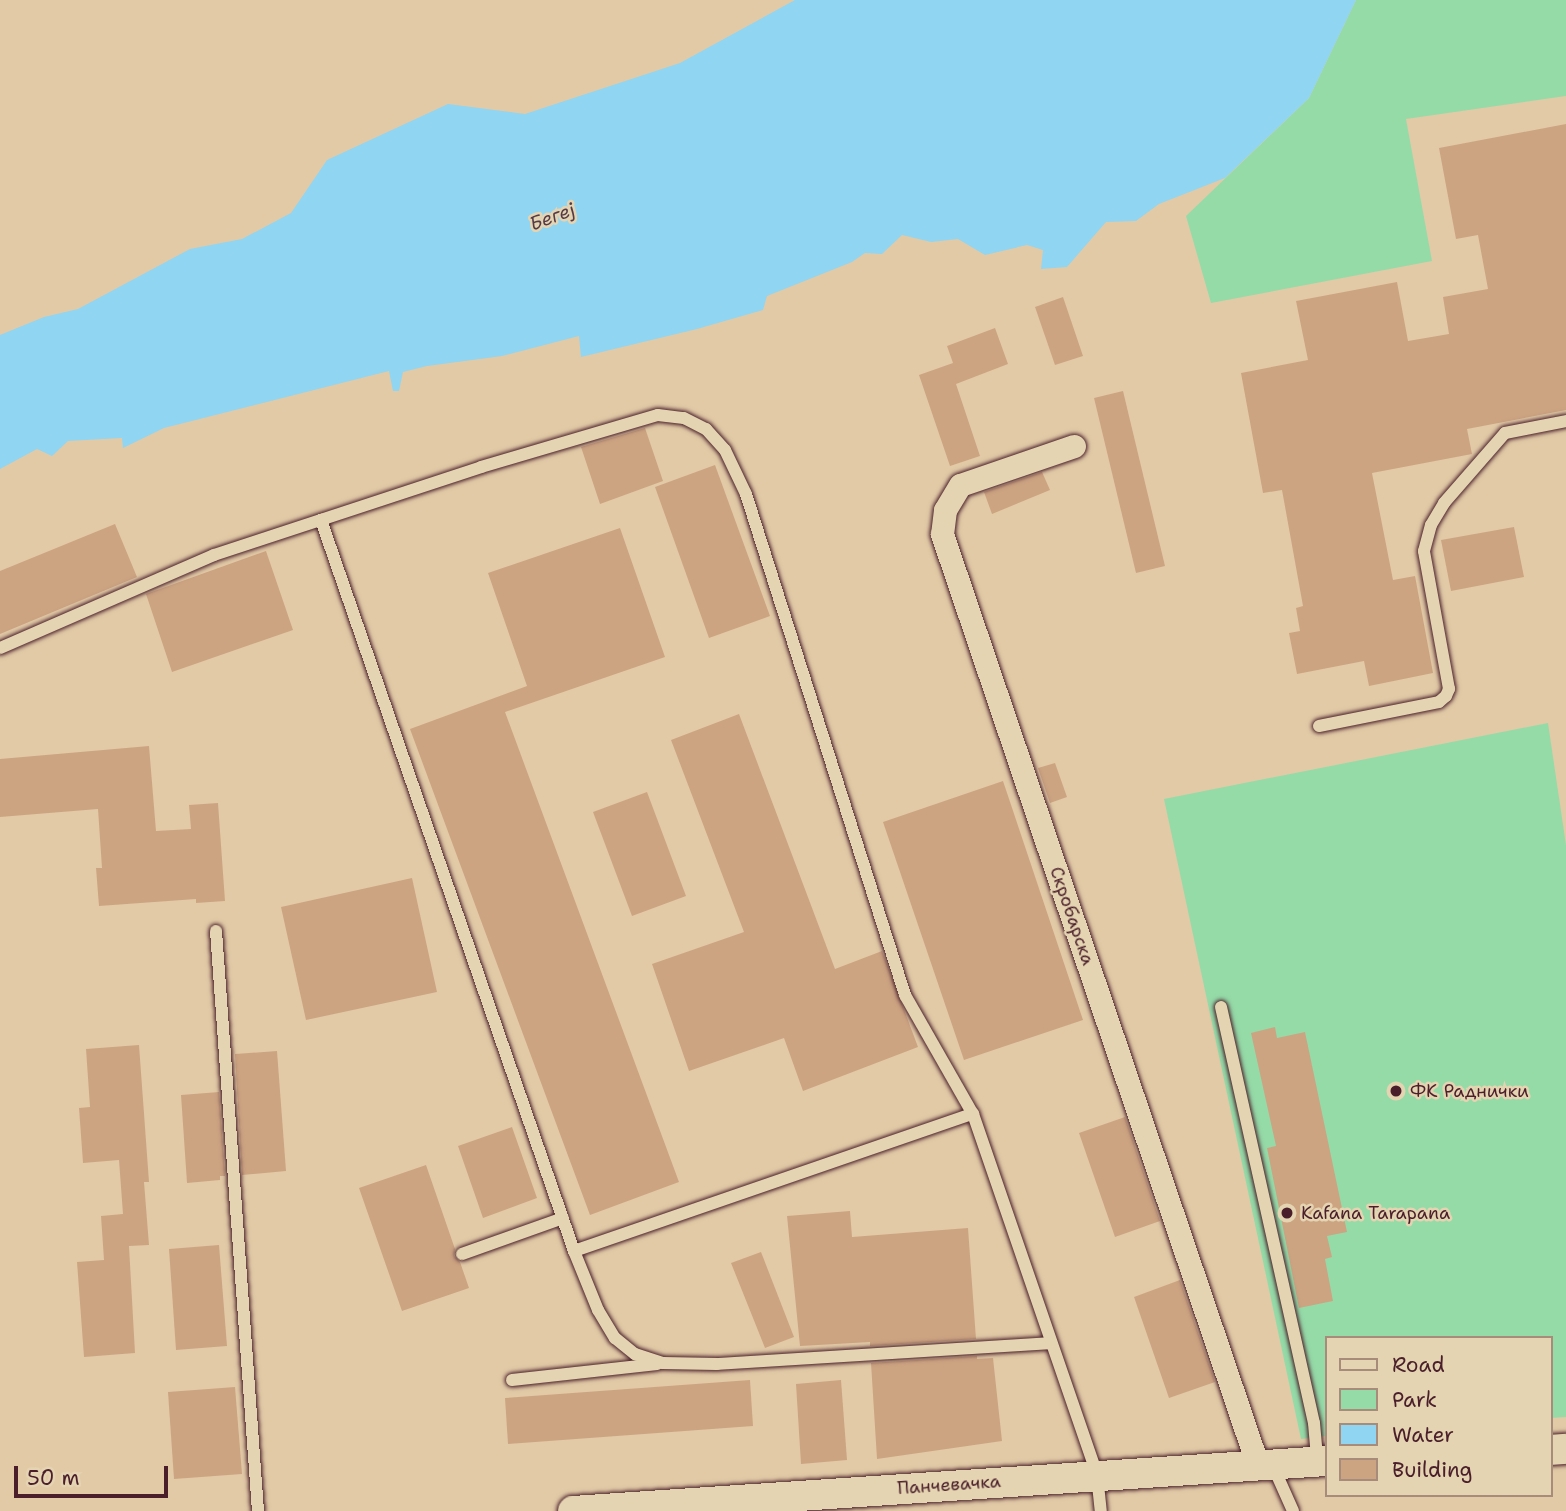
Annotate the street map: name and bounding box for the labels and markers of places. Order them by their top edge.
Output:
place label: ФК Раднички [1410,1080,1529,1102]
marker: ФК Раднички [1388,1083,1404,1099]
place label: Kafana Tarapana [1301,1202,1450,1224]
marker: Kafana Tarapana [1279,1205,1295,1221]

